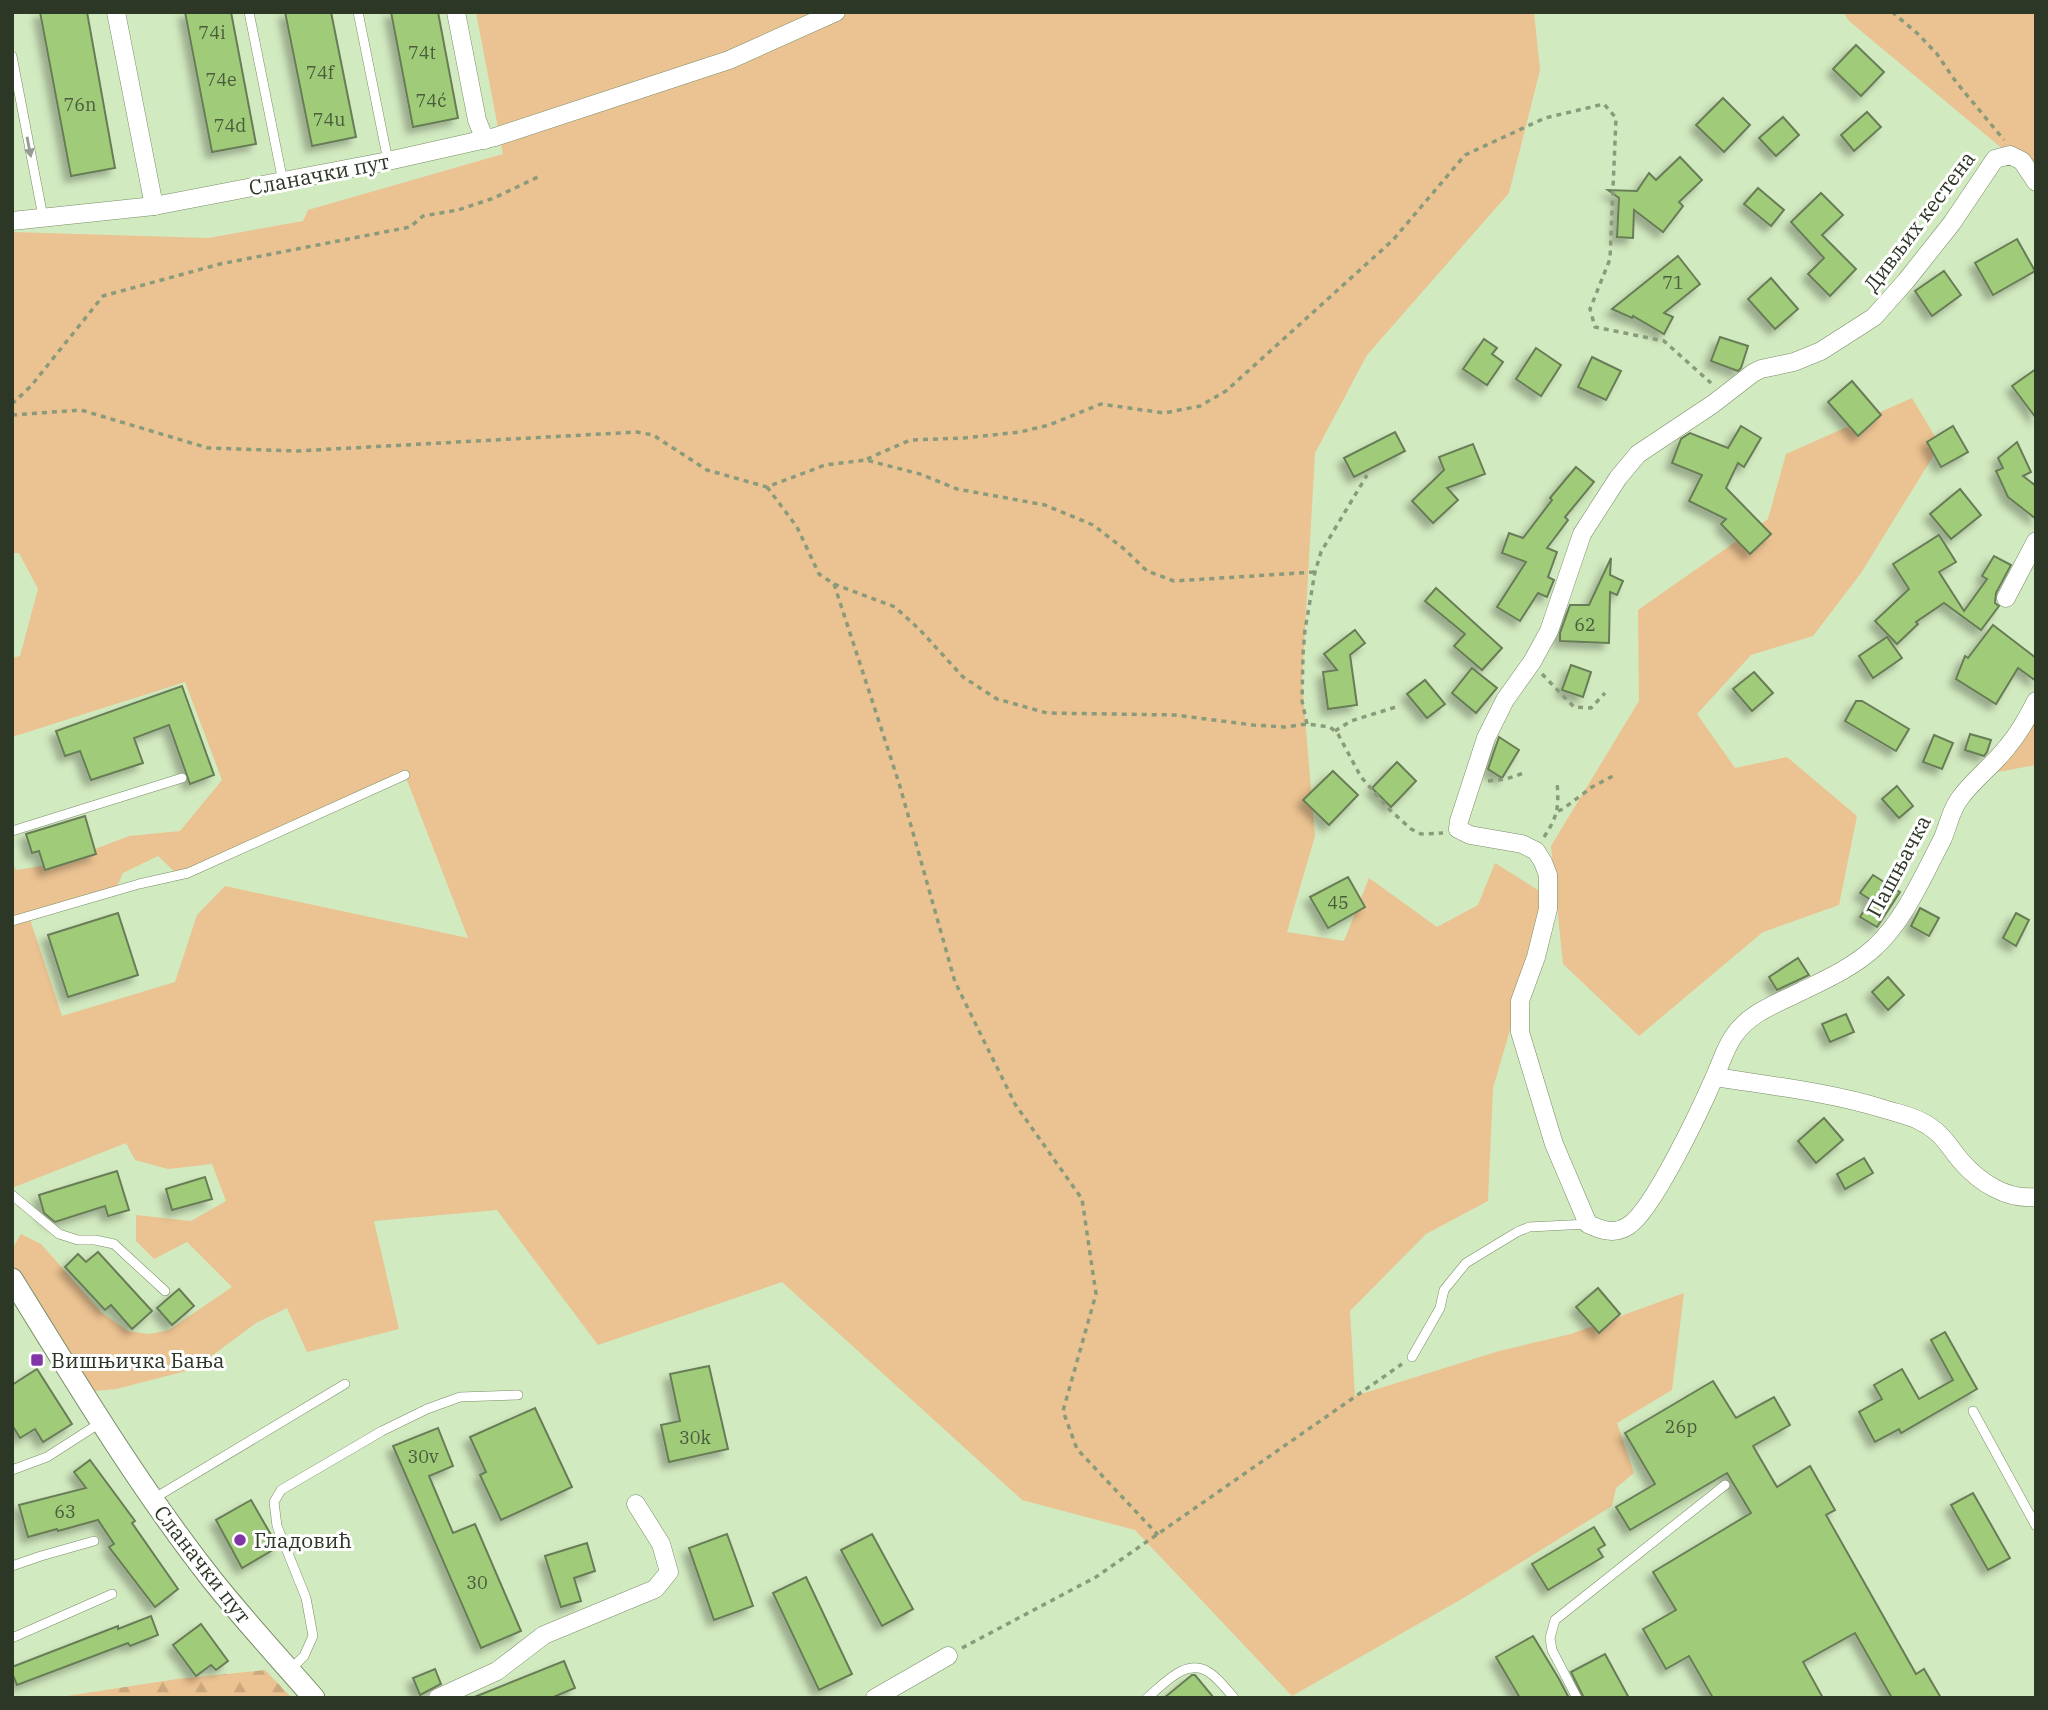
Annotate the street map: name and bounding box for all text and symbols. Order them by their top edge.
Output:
house number: 74i [198,21,226,44]
house number: 74t [408,41,436,64]
house number: 74f [306,61,336,84]
house number: 74e [205,68,237,91]
house number: 74ć [416,89,446,112]
house number: 76n [63,93,97,116]
house number: 74u [313,108,345,131]
house number: 74d [214,114,246,137]
one-way arrow [24,136,35,158]
street label: Дивљих кестена [1857,145,1981,297]
street label: Сланачки пут [246,147,392,201]
house number: 71 [1662,271,1684,294]
house number: 62 [1574,613,1596,636]
street label: Пашњачка [1859,810,1937,922]
house number: 45 [1327,891,1349,914]
place label: Вишњичка Бања [51,1346,225,1374]
marker: Вишњичка Бања [29,1352,45,1368]
house number: 26p [1665,1415,1697,1438]
house number: 30k [679,1426,712,1449]
house number: 30v [407,1445,439,1468]
street label: Сланачки пут [148,1499,258,1629]
house number: 63 [54,1500,76,1523]
place label: Гладовић [254,1526,352,1554]
marker: Гладовић [232,1532,248,1548]
house number: 30 [466,1571,488,1594]

